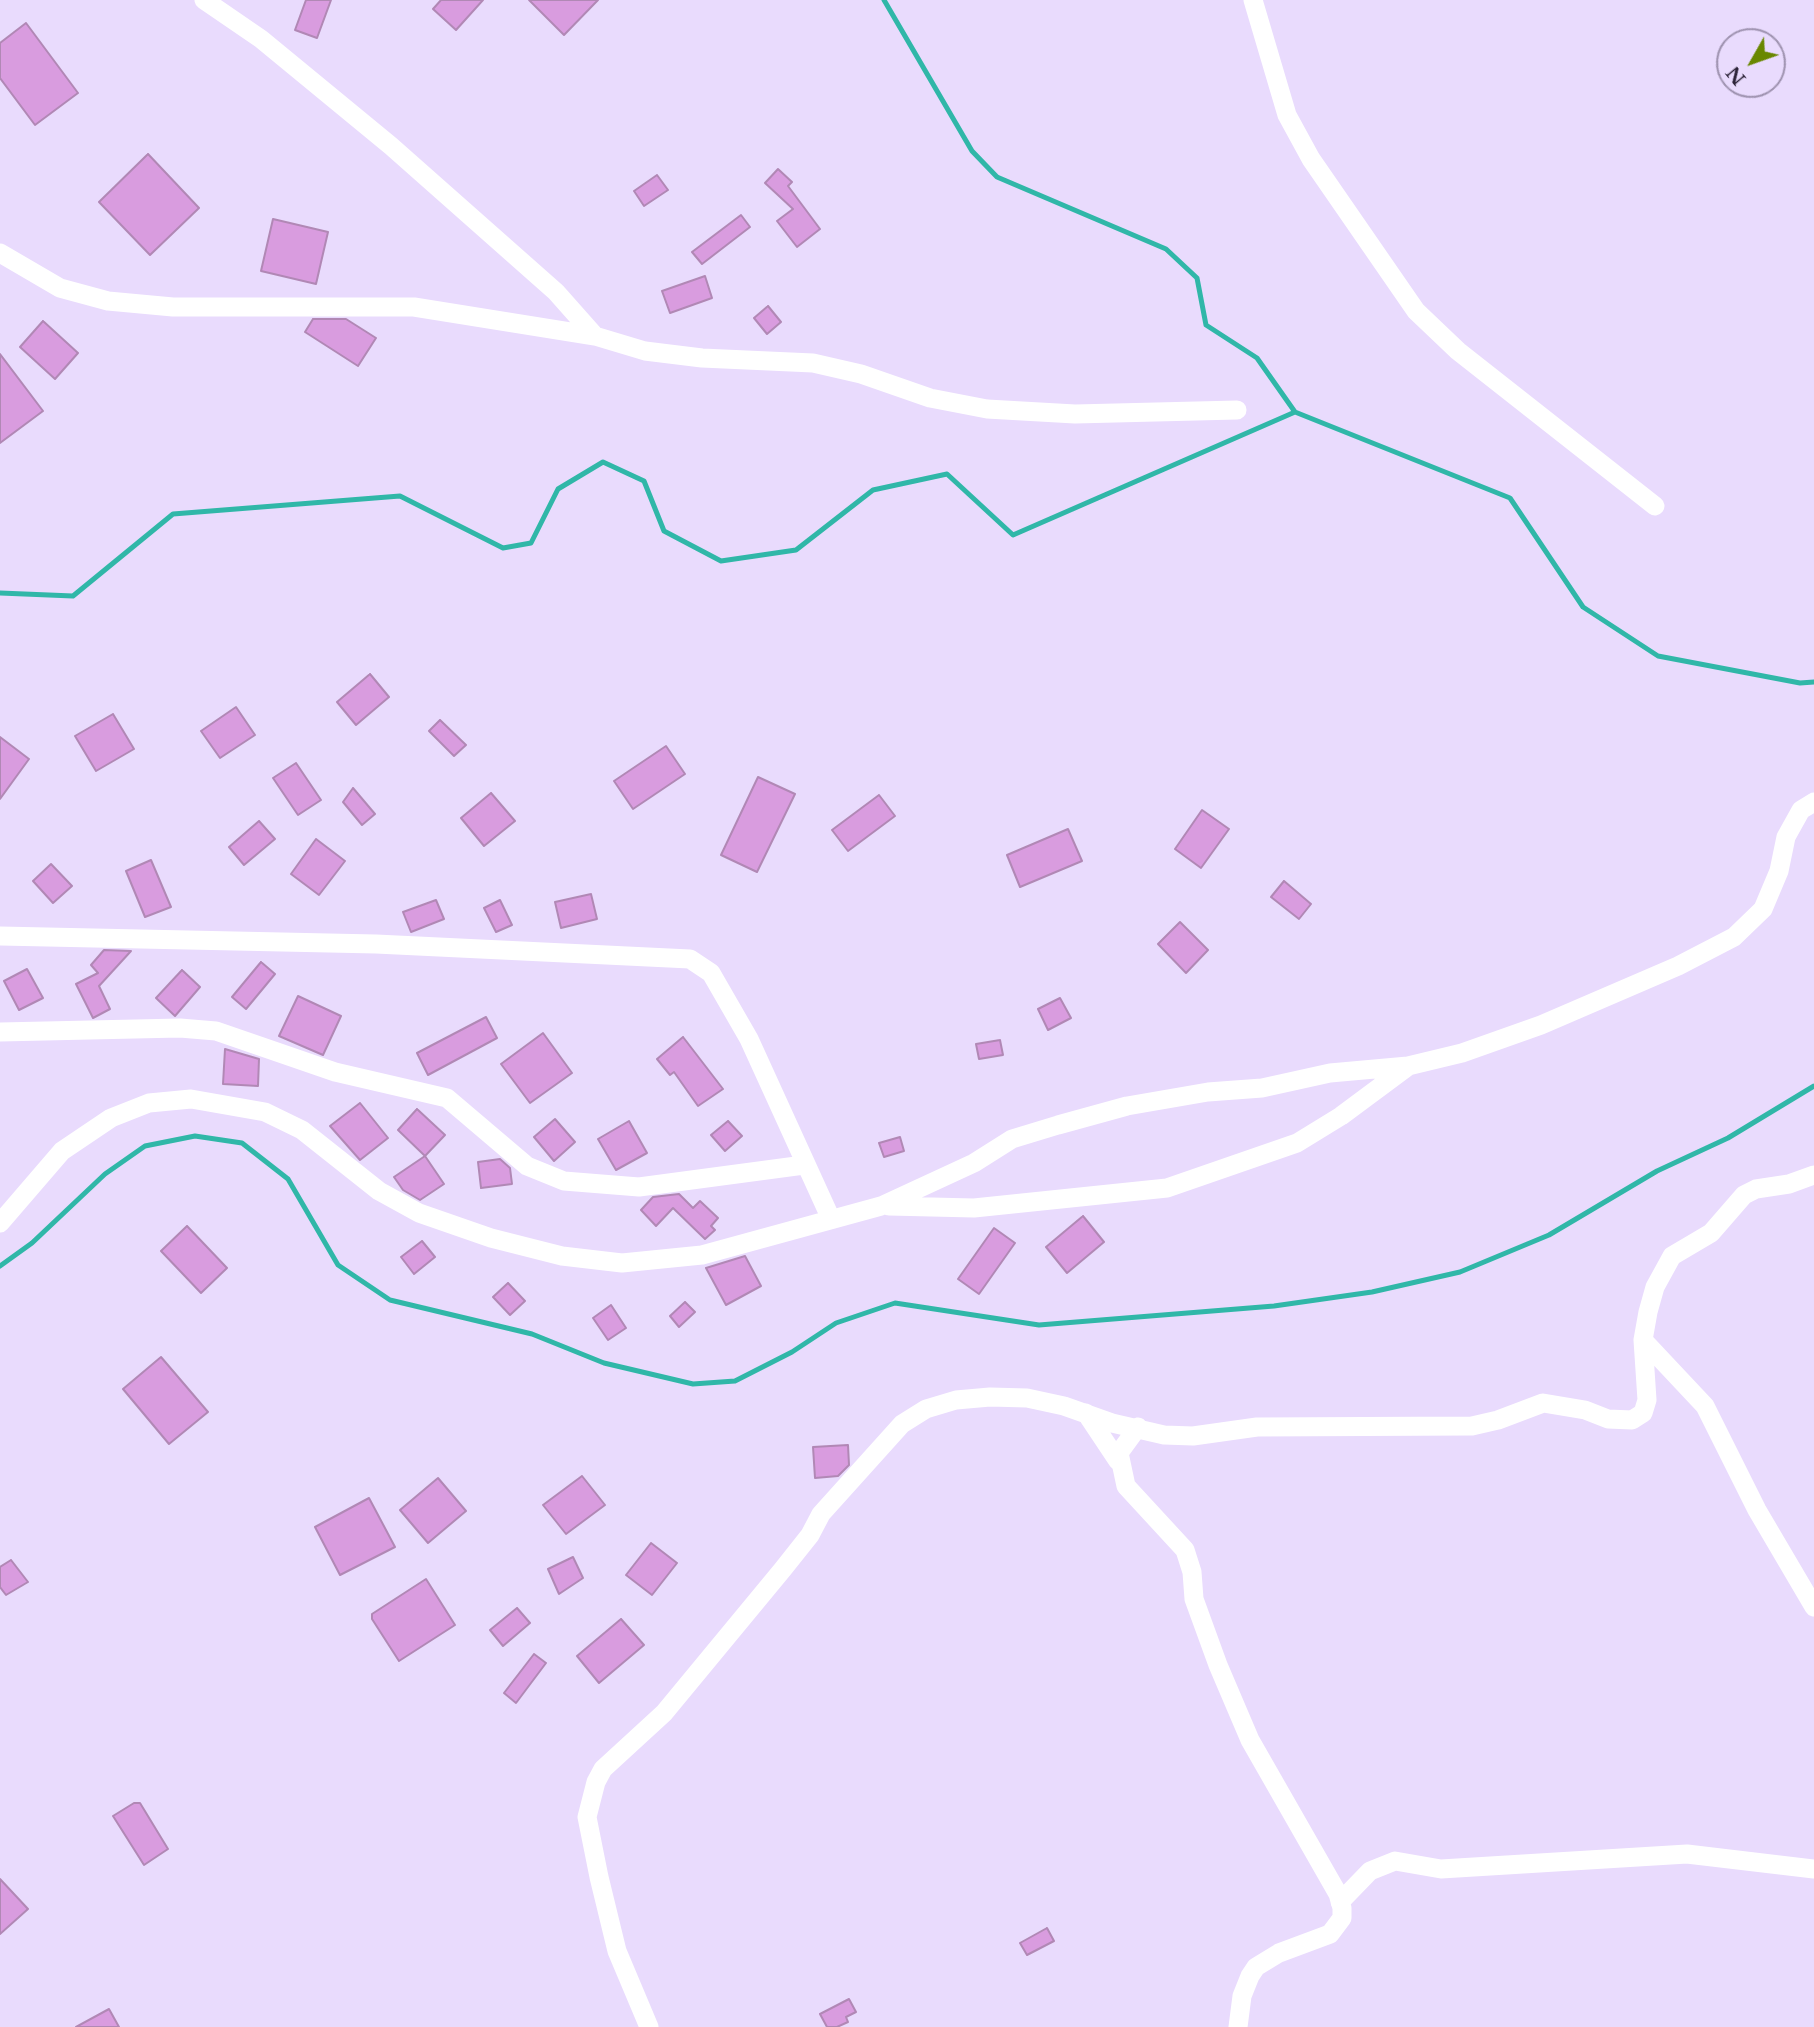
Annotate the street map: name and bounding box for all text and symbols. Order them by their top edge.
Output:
north arrow [1716,28,1786,98]
text: N [1722,61,1751,90]

